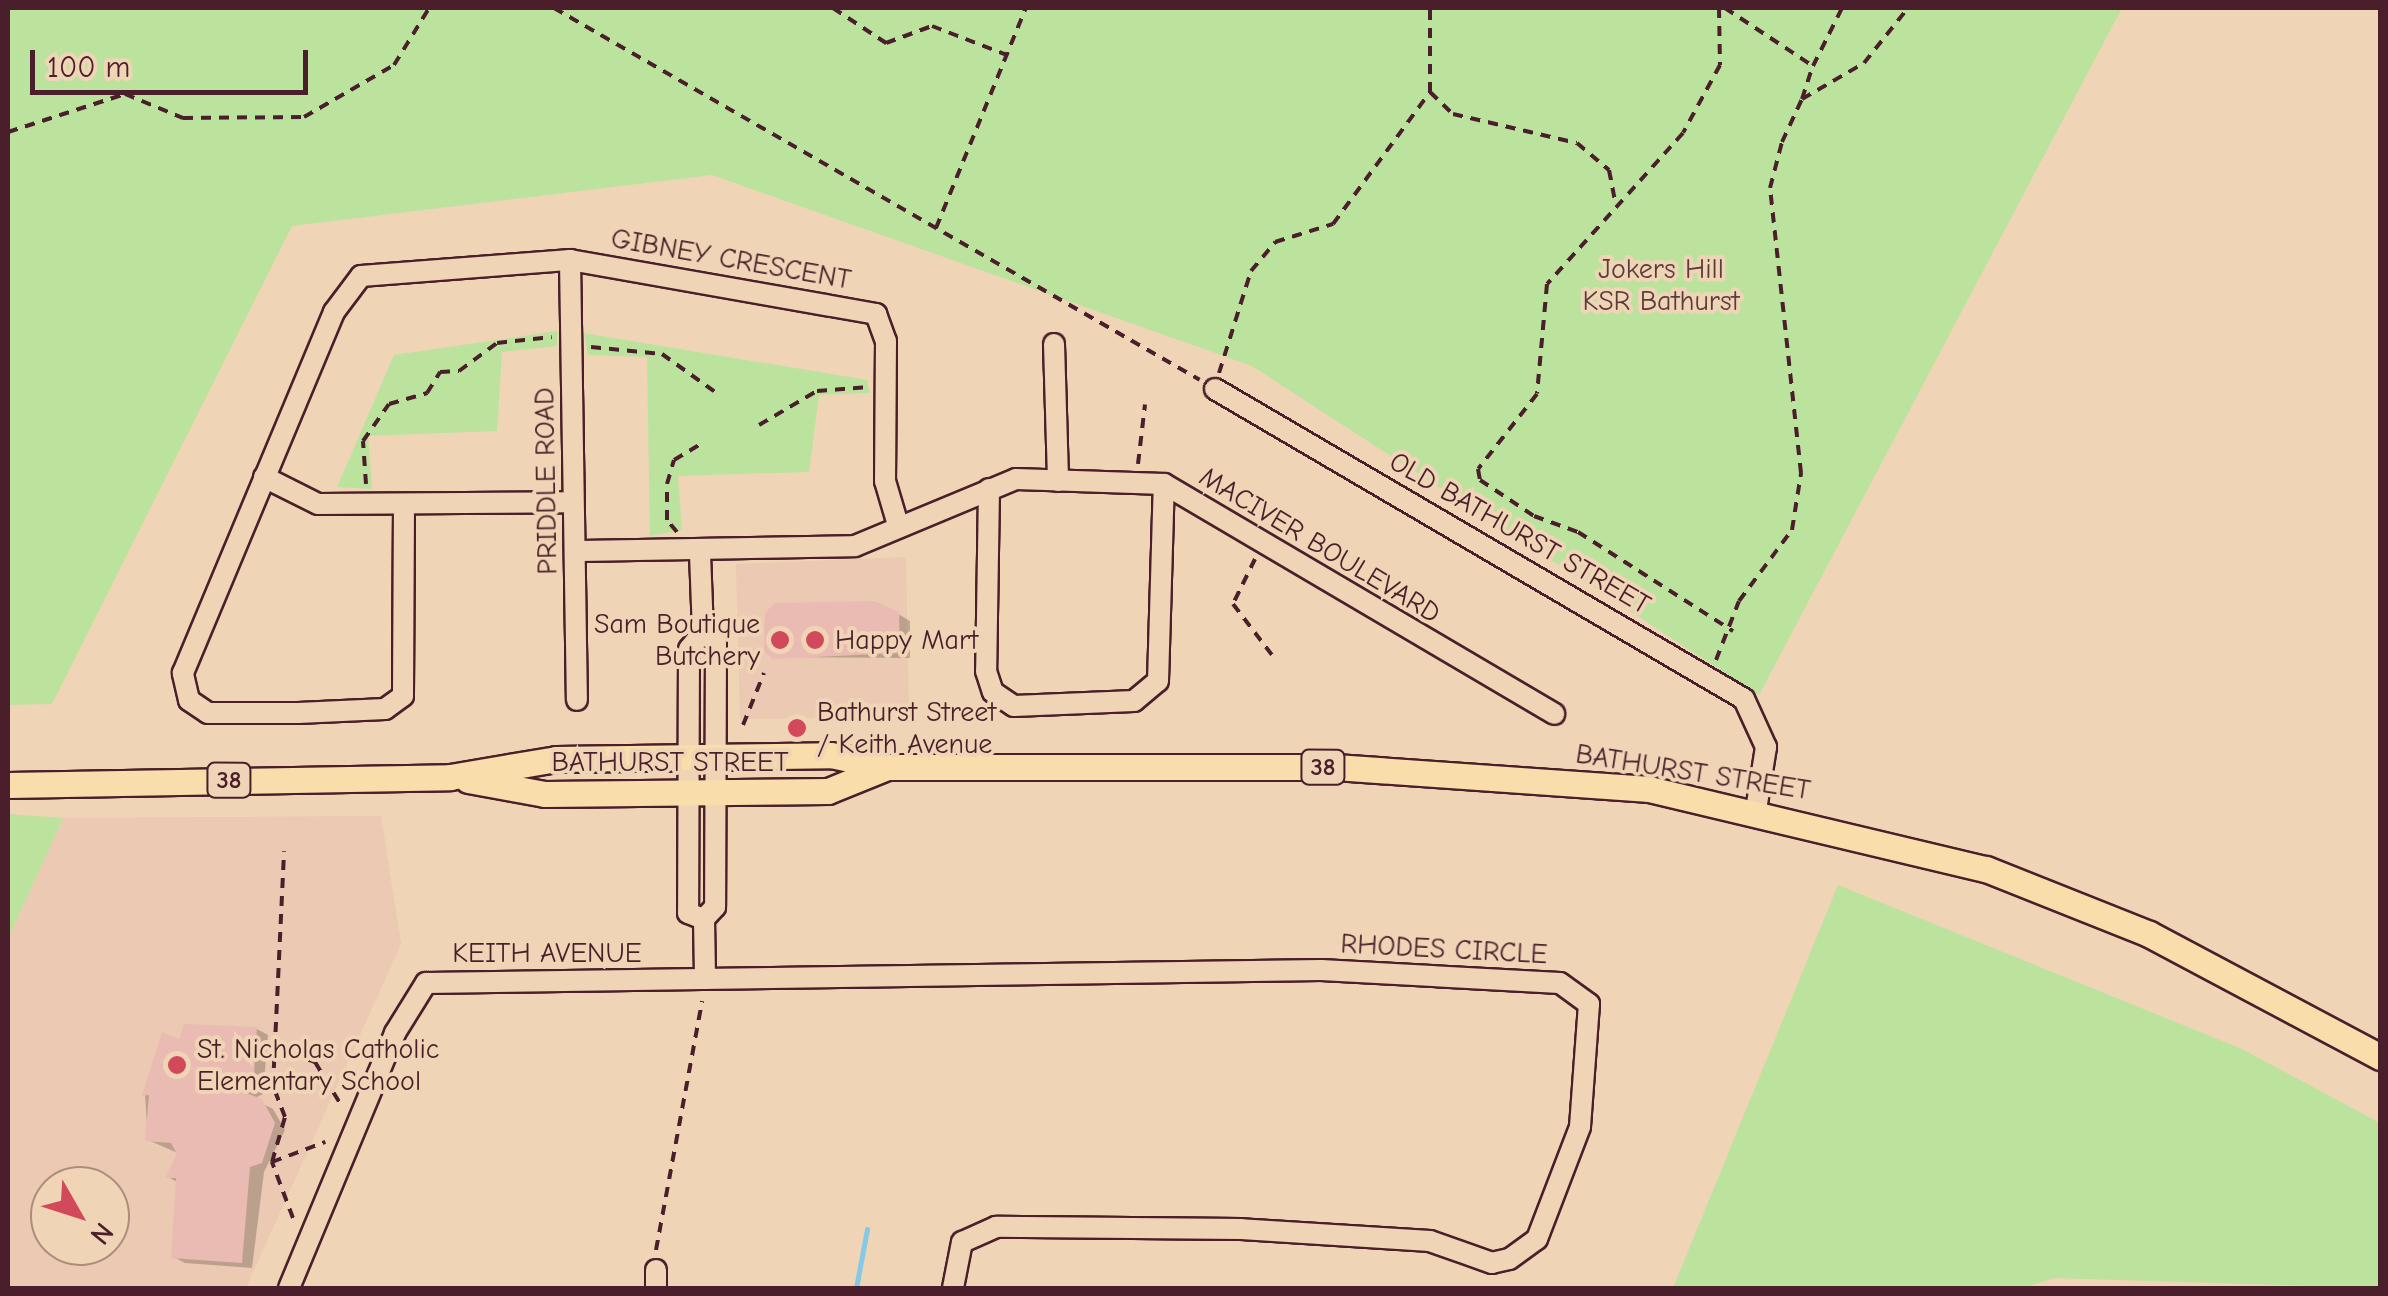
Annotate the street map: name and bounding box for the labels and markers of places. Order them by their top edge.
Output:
place label: Sam Boutique Butchery [594,607,760,673]
place label: Happy Mart [835,623,978,657]
marker: Sam Boutique Butchery [769,629,791,651]
marker: Happy Mart [804,629,826,651]
place label: Bathurst Street / Keith Avenue [817,695,996,761]
marker: Bathurst Street / Keith Avenue [786,717,808,739]
place label: St. Nicholas Catholic Elementary School [197,1032,439,1098]
marker: St. Nicholas Catholic Elementary School [166,1054,188,1076]

